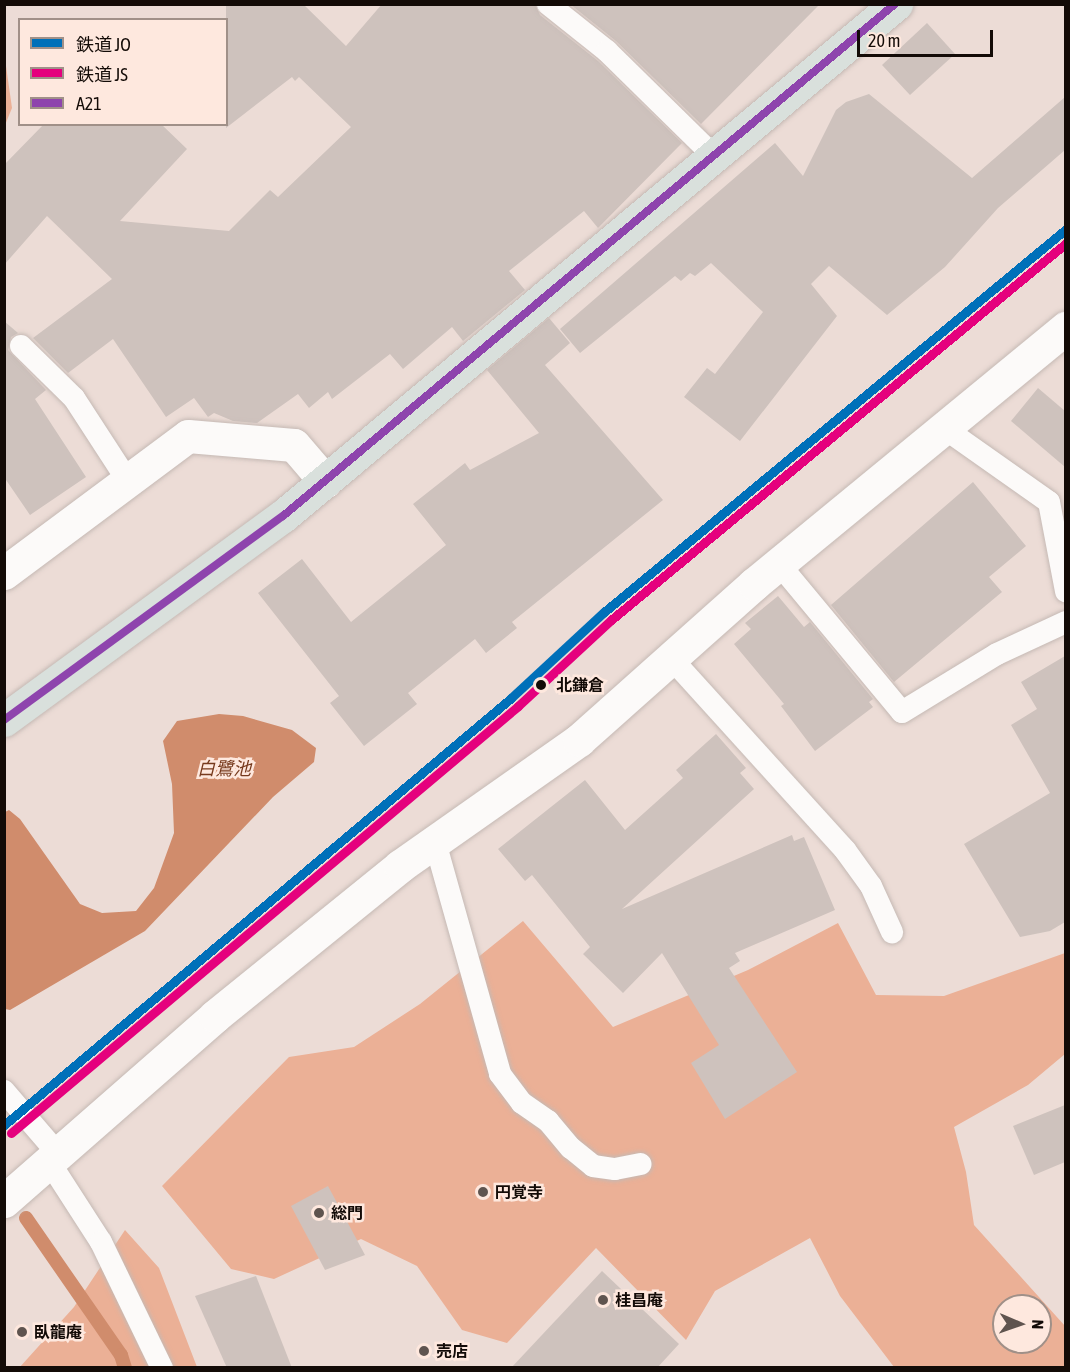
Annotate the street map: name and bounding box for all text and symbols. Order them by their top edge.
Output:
legend [18,18,228,126]
scale bar [860,18,996,56]
text: 20 m [868,30,900,51]
text: 鉄道 JO [76,34,131,55]
text: 鉄道 JS [76,64,128,85]
text: A21 [76,93,102,114]
marker: 北鎌倉 [531,675,551,695]
place label: 北鎌倉 [556,675,604,695]
water label: 白鷺池 [197,758,251,780]
place label: 円覚寺 [495,1182,543,1202]
marker: 円覚寺 [476,1185,490,1199]
place label: 総門 [331,1203,363,1223]
marker: 総門 [312,1206,326,1220]
place label: 桂昌庵 [615,1290,663,1310]
marker: 桂昌庵 [596,1293,610,1307]
north arrow [992,1294,1052,1354]
text: N [1029,1320,1047,1330]
place label: 臥龍庵 [34,1322,82,1342]
marker: 臥龍庵 [15,1325,29,1339]
place label: 売店 [436,1341,468,1361]
marker: 売店 [417,1344,431,1358]

